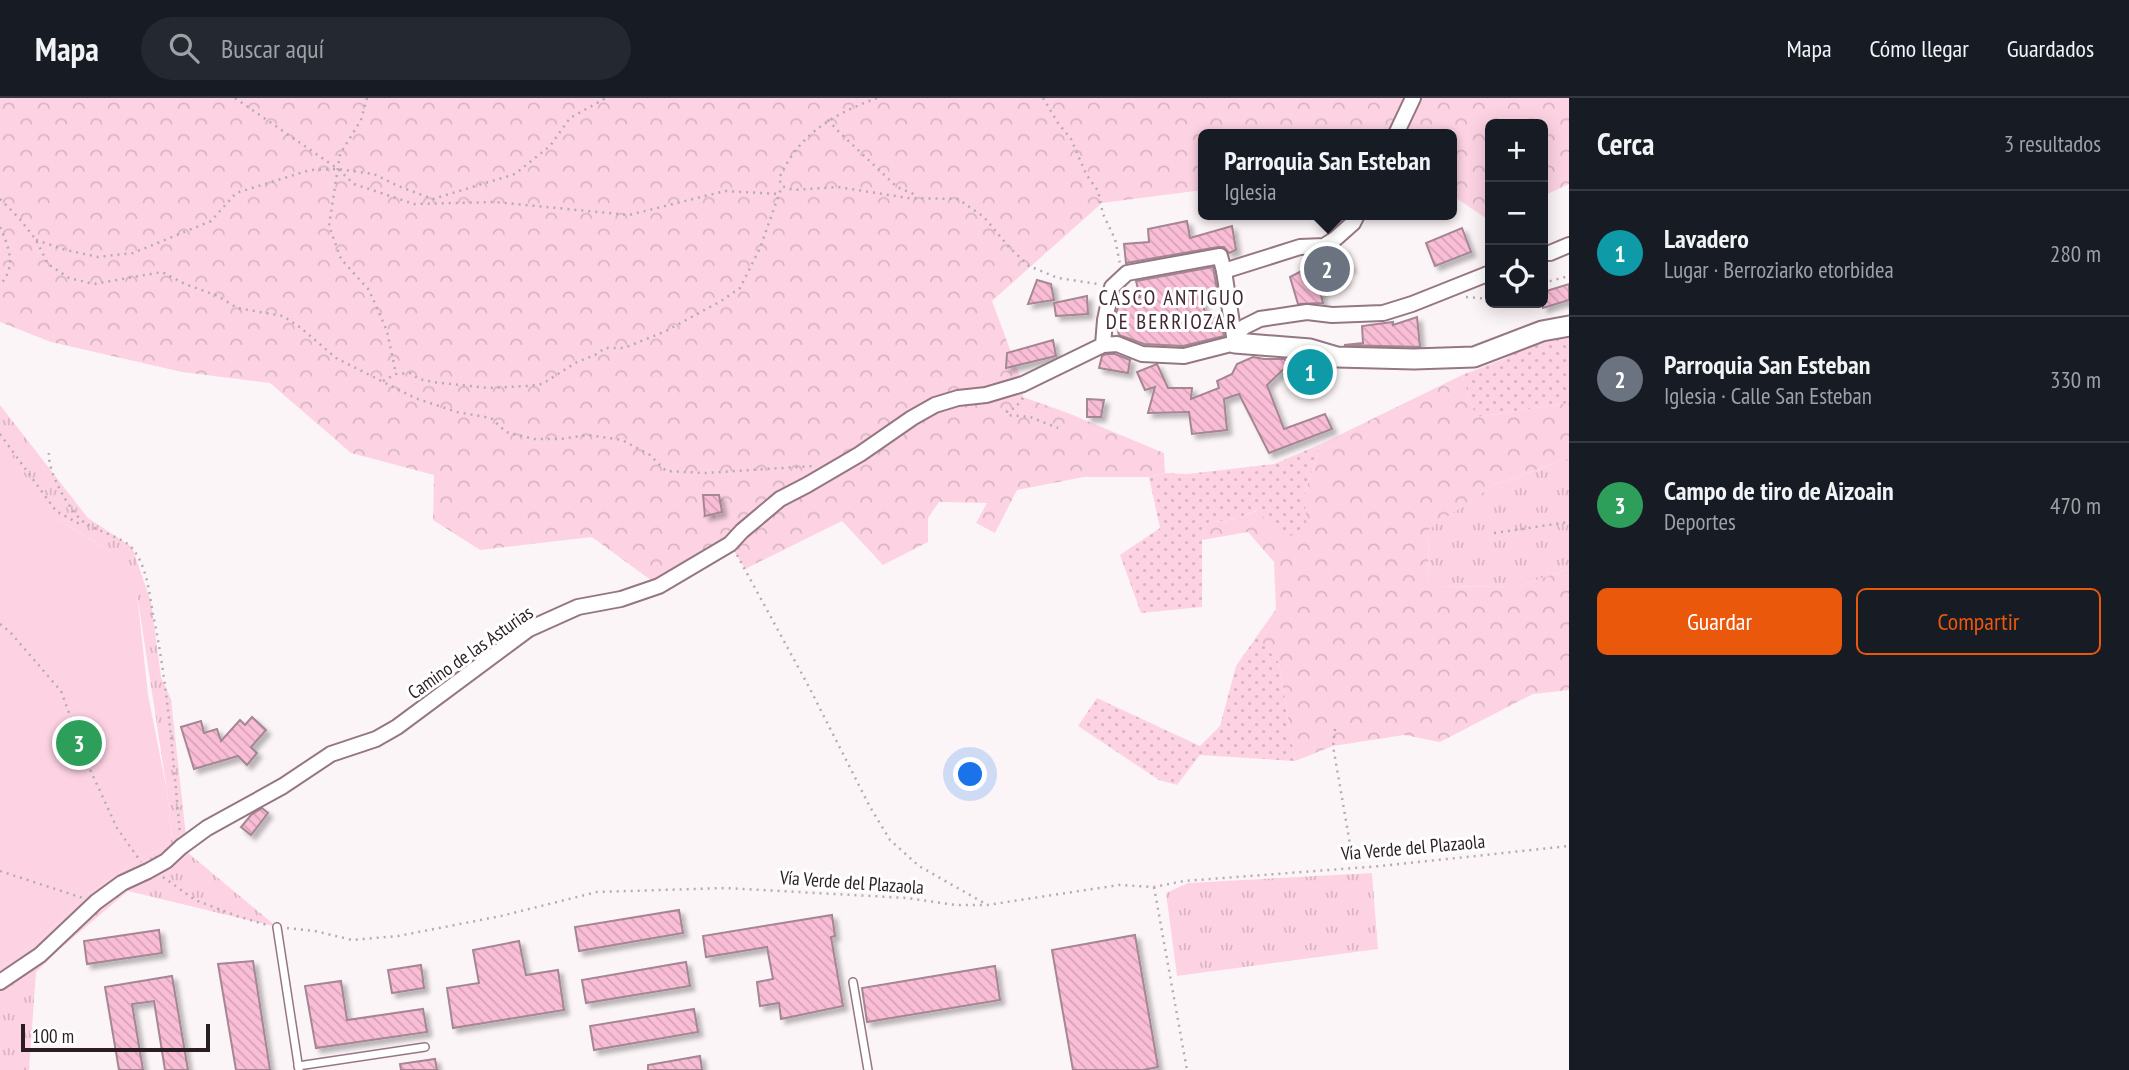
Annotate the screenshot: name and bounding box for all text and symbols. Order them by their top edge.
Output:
search box [141,17,631,80]
text: Mapa [35,27,99,70]
icon: search [165,29,203,67]
text: Buscar aquí [221,32,324,65]
text: Mapa [1787,33,1832,64]
text: Cómo llegar [1870,33,1969,64]
text: Guardados [2007,33,2094,64]
map controls [1485,119,1548,308]
button: + [1485,119,1548,182]
text: Cerca [1597,124,1654,163]
popup [1198,129,1457,220]
text: 3 resultados [2004,129,2101,158]
text: Parroquia San Esteban [1224,144,1431,177]
text: Iglesia [1224,177,1276,206]
button: − [1485,182,1548,245]
text: Lavadero [1664,222,1749,255]
text: 1 [1615,239,1626,268]
text: 280 m [2050,239,2101,268]
pin: 2 [1304,243,1350,295]
button: locate [1485,245,1548,308]
text: Lugar · Berroziarko etorbidea [1664,255,1894,284]
district label: CASCO ANTIGUO DE BERRIOZAR [1099,284,1245,335]
pin: 1 [1287,346,1333,398]
text: Parroquia San Esteban [1664,348,1870,381]
text: 2 [1615,365,1626,394]
text: 330 m [2050,365,2101,394]
text: Iglesia · Calle San Esteban [1664,381,1872,410]
text: Campo de tiro de Aizoain [1664,474,1894,507]
text: 3 [1615,491,1626,520]
text: 470 m [2050,491,2101,520]
text: Deportes [1664,507,1736,536]
button: Guardar [1597,588,1842,655]
button: Compartir [1856,588,2101,655]
street label: Camino de las Asturias [403,600,537,704]
pin: 3 [56,717,102,769]
your location [953,757,987,791]
street label: Vía Verde del Plazaola [1339,829,1486,865]
street label: Vía Verde del Plazaola [778,865,925,899]
scale bar [21,1021,210,1053]
text: 100 m [32,1024,74,1048]

